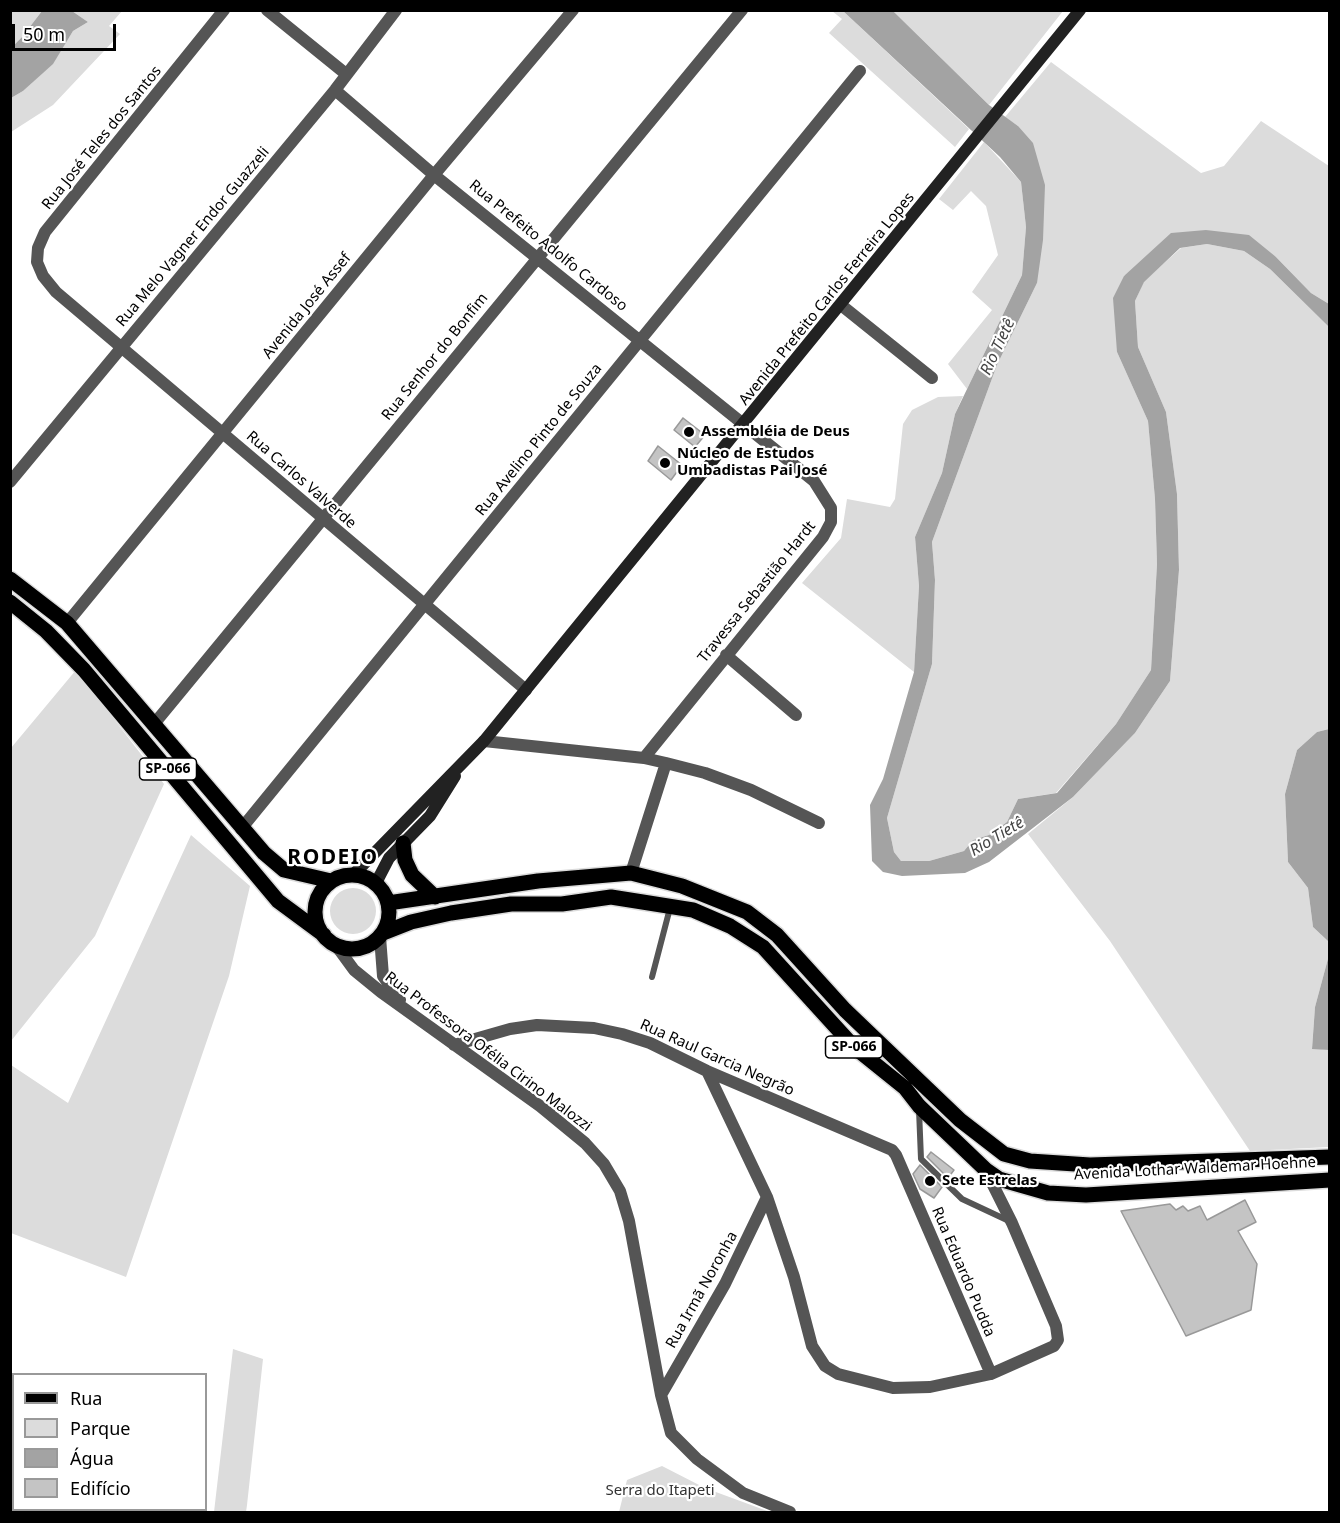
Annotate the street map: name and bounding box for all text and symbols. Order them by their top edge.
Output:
scale bar [15,12,118,50]
text: 50 m [23,22,65,46]
street label: Rua José Teles dos Santos [38,62,166,214]
street label: Rua Melo Vagner Endor Guazzeli [113,144,273,330]
street label: Rua Prefeito Adolfo Cardoso [465,177,631,315]
street label: Avenida Prefeito Carlos Ferreira Lopes [736,189,918,409]
street label: Avenida José Assef [259,250,355,362]
street label: Rua Senhor do Bonfim [378,290,492,424]
water label: Rio Tietê [977,316,1019,378]
street label: Rua Avelino Pinto de Souza [472,360,606,520]
place label: Assembléia de Deus [701,423,850,441]
marker: Assembléia de Deus [682,425,696,439]
street label: Rua Carlos Valverde [242,427,360,533]
place label: Núcleo de Estudos Umbadistas Pai José [677,445,827,480]
marker: Núcleo de Estudos Umbadistas Pai José [658,456,672,470]
street label: Travessa Sebastião Hardt [694,518,820,666]
road number: SP-066 [140,758,196,780]
water label: Rio Tietê [966,813,1028,861]
district label: RODEIO [287,845,379,871]
street label: Rua Professora Ofélia Cirino Malozzi [381,968,595,1136]
street label: Rua Raul Garcia Negrão [637,1016,797,1100]
road number: SP-066 [826,1036,882,1058]
street label: Avenida Lothar Waldemar Hoehne [1074,1154,1316,1184]
place label: Sete Estrelas [942,1172,1037,1190]
marker: Sete Estrelas [923,1174,937,1188]
street label: Rua Eduardo Pudda [927,1204,999,1340]
street label: Rua Irmã Noronha [662,1228,742,1352]
legend [12,1373,207,1511]
text: Rua [70,1386,102,1410]
text: Parque [70,1416,130,1440]
text: Água [70,1446,114,1470]
text: Edifício [70,1476,131,1500]
park label: Serra do Itapeti [605,1482,715,1500]

